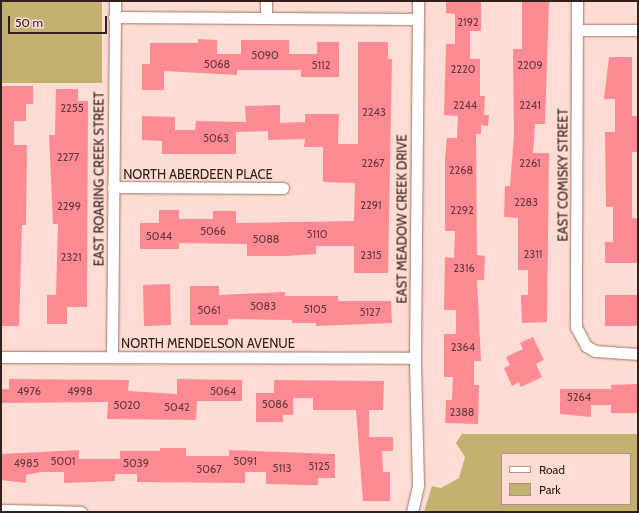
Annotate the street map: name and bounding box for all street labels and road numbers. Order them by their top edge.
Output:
street label: EAST ROARING CREEK STREET [91,92,107,266]
street label: EAST COMISKY STREET [555,108,571,242]
street label: EAST MEADOW CREEK DRIVE [394,134,410,304]
street label: NORTH ABERDEEN PLACE [123,166,273,182]
street label: NORTH MENDELSON AVENUE [121,335,295,351]

